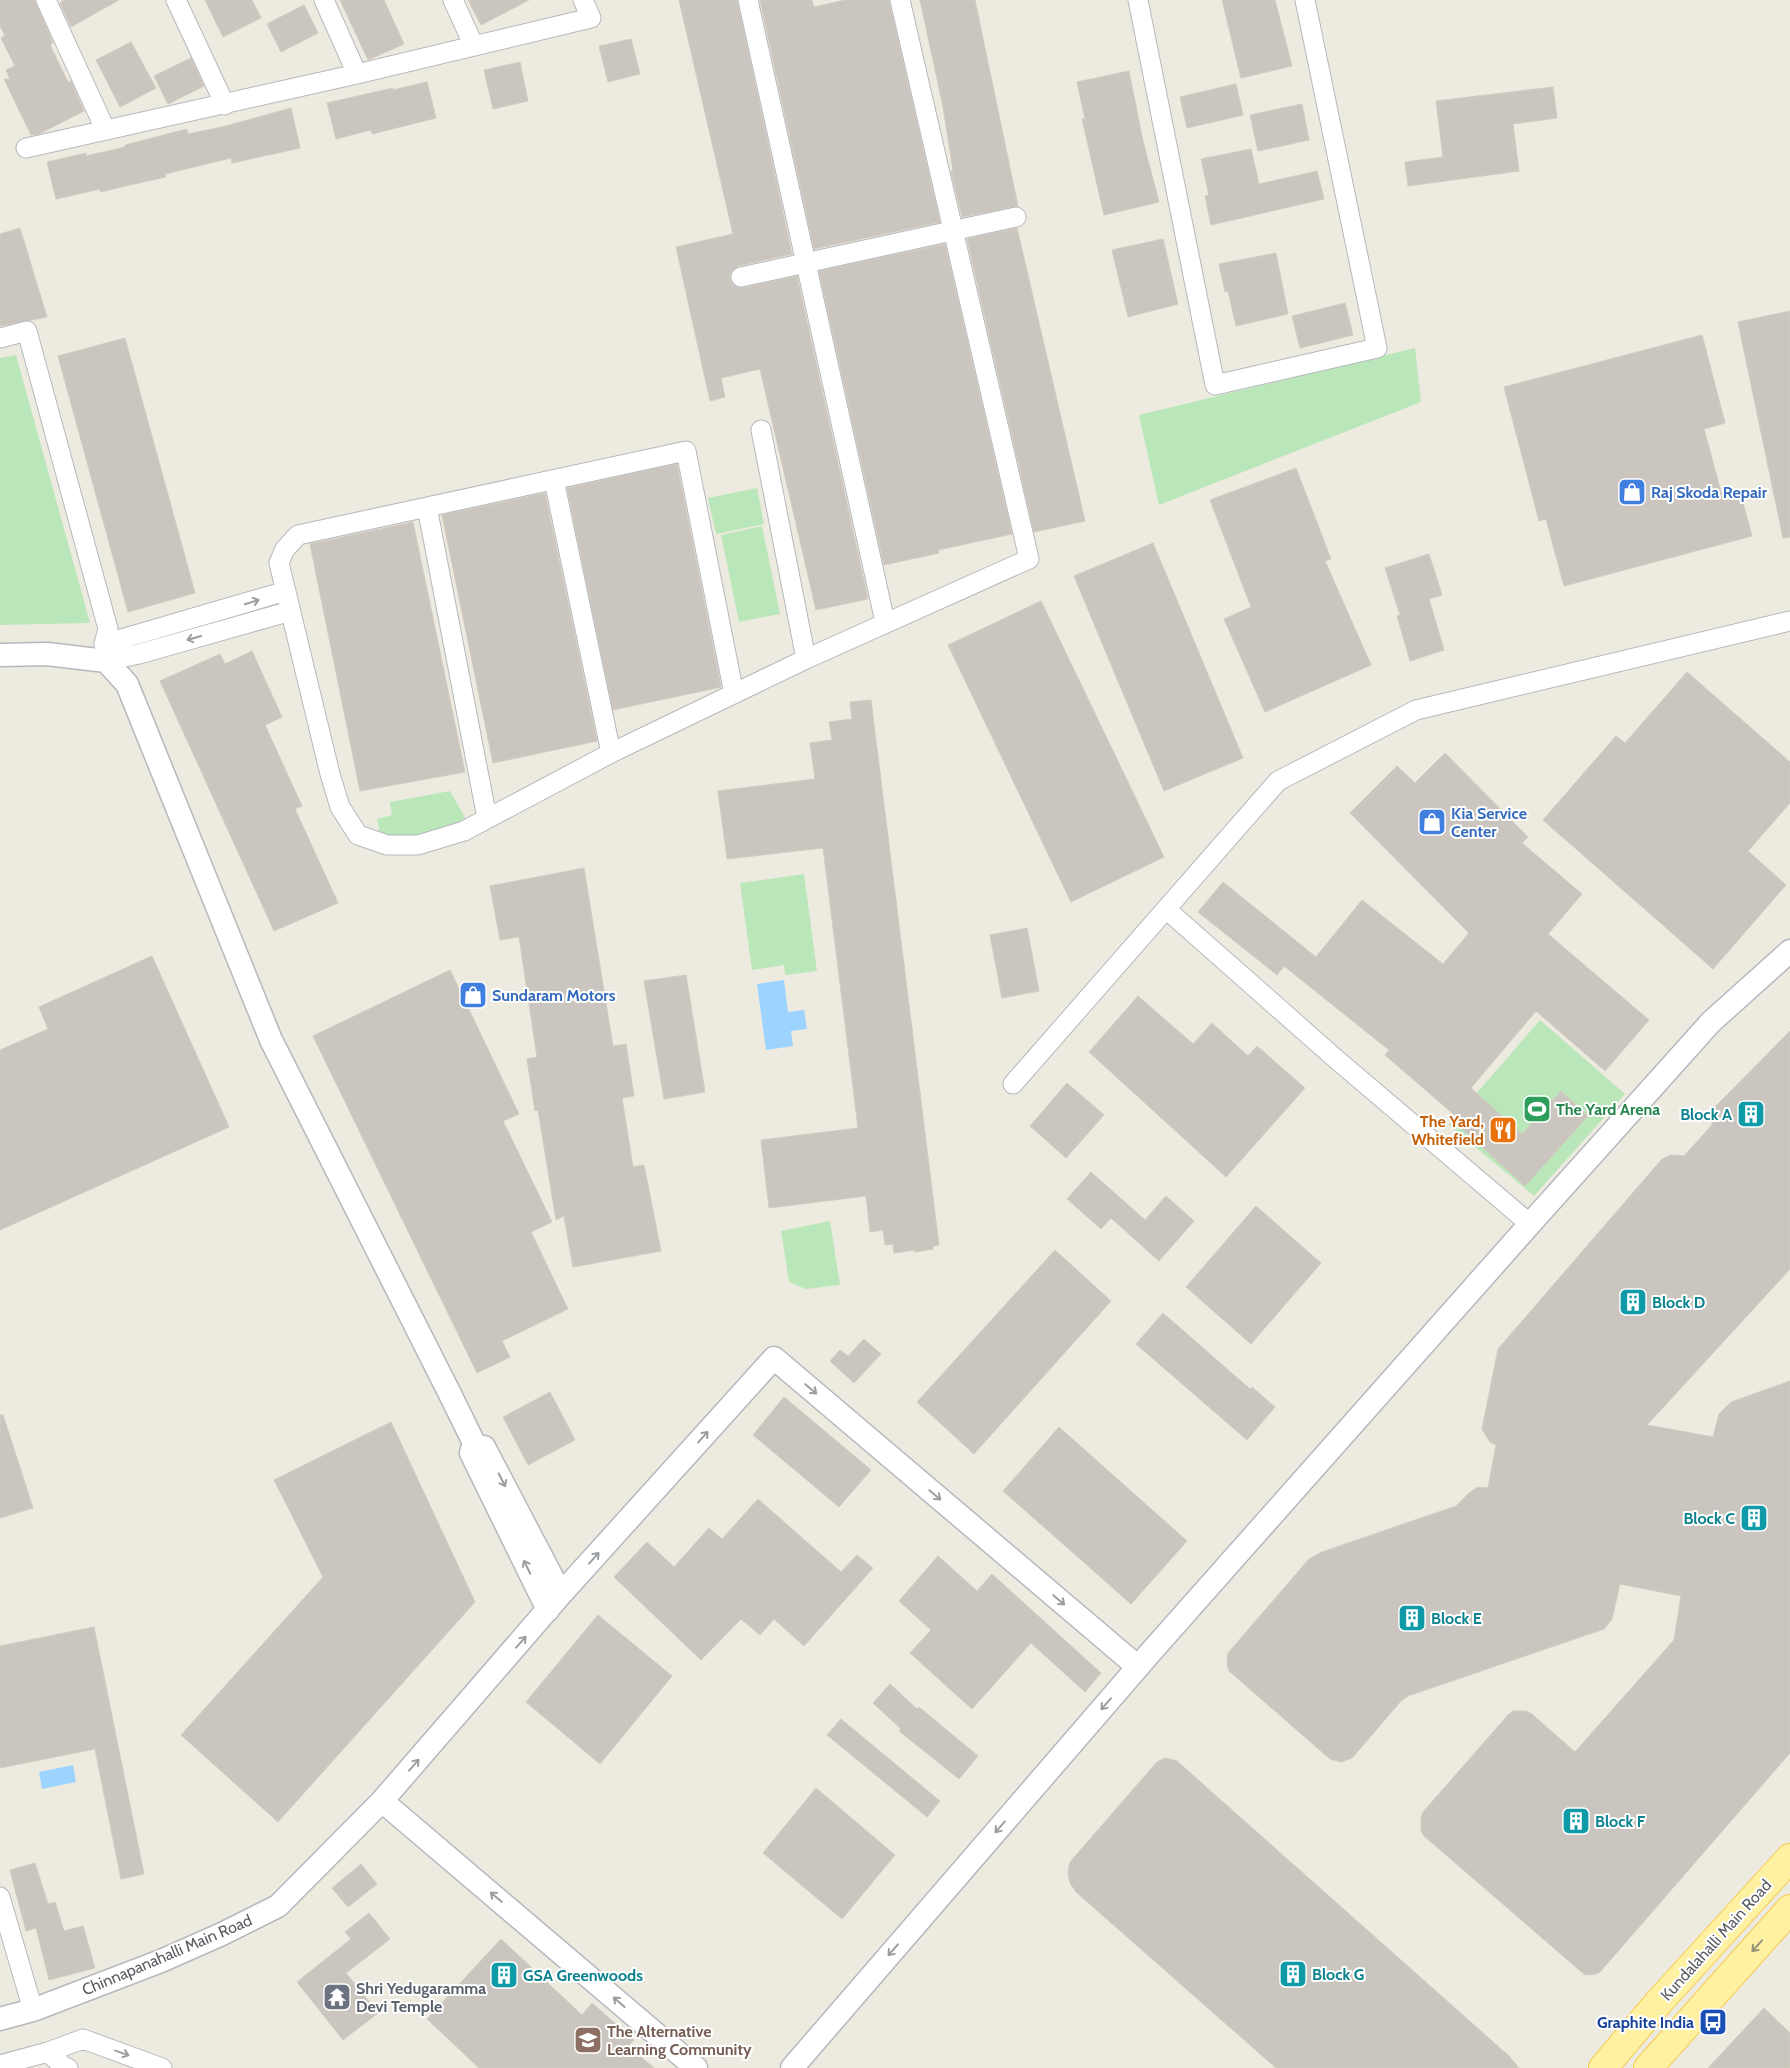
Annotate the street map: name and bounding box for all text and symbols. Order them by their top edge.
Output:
shop icon: Raj Skoda Repair [1617,477,1647,507]
place label: Raj Skoda Repair [1651,483,1768,502]
one-way arrow [244,597,260,607]
one-way arrow [186,634,202,644]
place label: Kia Service Center [1451,804,1527,841]
shop icon: Kia Service Center [1417,807,1447,837]
shop icon: Sundaram Motors [458,980,488,1010]
place label: Sundaram Motors [492,986,616,1005]
sports icon: The Yard Arena [1522,1094,1552,1124]
building icon: Block A [1736,1099,1766,1129]
place label: The Yard Arena [1556,1100,1660,1119]
place label: Block A [1680,1105,1732,1124]
place label: The Yard, Whitefield [1411,1112,1484,1149]
restaurant icon: The Yard, Whitefield [1488,1115,1518,1145]
building icon: Block D [1618,1287,1648,1317]
place label: Block D [1652,1293,1705,1312]
one-way arrow [805,1384,818,1395]
one-way arrow [697,1431,708,1444]
one-way arrow [498,1472,507,1487]
one-way arrow [929,1489,942,1500]
building icon: Block C [1739,1503,1769,1533]
place label: Block C [1683,1509,1735,1528]
one-way arrow [588,1552,600,1565]
one-way arrow [521,1559,531,1574]
one-way arrow [1052,1595,1065,1606]
building icon: Block E [1397,1603,1427,1633]
place label: Block E [1431,1609,1482,1628]
one-way arrow [515,1636,526,1649]
one-way arrow [1100,1698,1112,1711]
one-way arrow [408,1758,419,1771]
building icon: Block F [1561,1806,1591,1836]
place label: Block F [1595,1812,1646,1831]
one-way arrow [994,1821,1005,1834]
street label: Kundalahalli Main Road [1657,1876,1775,2004]
one-way arrow [489,1891,502,1902]
street label: Chinnapanahalli Main Road [79,1911,255,1999]
one-way arrow [1752,1939,1763,1952]
one-way arrow [888,1944,899,1957]
building icon: Block G [1278,1959,1308,1989]
building icon: GSA Greenwoods [489,1960,519,1990]
place label: Block G [1312,1965,1364,1984]
place label: GSA Greenwoods [523,1966,643,1985]
place label: Shri Yedugaramma Devi Temple [356,1979,486,2016]
temple icon: Shri Yedugaramma Devi Temple [322,1982,352,2012]
one-way arrow [613,1997,626,2008]
bus stop icon: Graphite India [1698,2007,1728,2037]
place label: Graphite India [1597,2013,1694,2032]
place label: The Alternative Learning Community [607,2022,752,2059]
school or university icon: The Alternative Learning Community [573,2025,603,2055]
one-way arrow [114,2049,129,2058]

